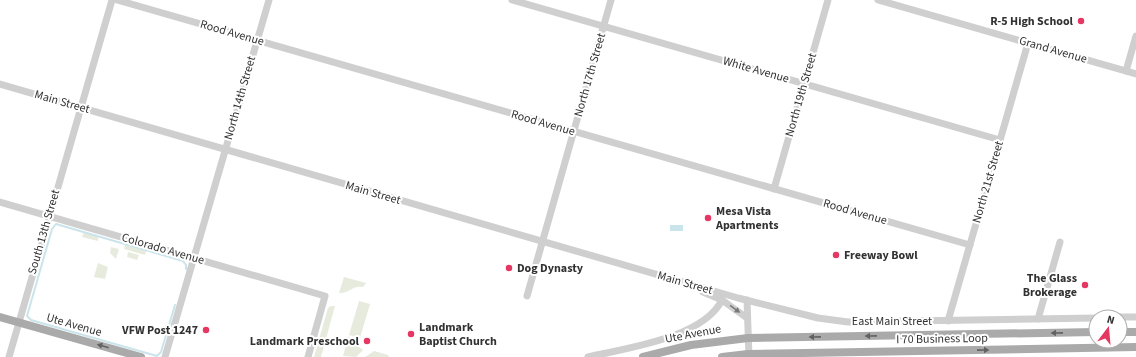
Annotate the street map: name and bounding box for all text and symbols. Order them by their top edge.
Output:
place label: R-5 High School [990,13,1074,30]
street label: Rood Avenue [198,16,266,50]
marker: R-5 High School [1076,16,1086,26]
street label: North 17th Street [570,31,610,119]
street label: Grand Avenue [1017,32,1089,68]
street label: North 19th Street [781,51,821,139]
street label: White Avenue [721,52,791,88]
street label: North 14th Street [220,54,260,142]
street label: Main Street [32,86,92,118]
street label: Rood Avenue [509,106,577,140]
street label: North 21st Street [968,139,1008,225]
street label: Main Street [343,177,403,209]
street label: South 13th Street [24,188,64,276]
street label: Rood Avenue [821,195,889,229]
place label: Mesa Vista Apartments [715,203,778,234]
marker: Mesa Vista Apartments [703,213,713,223]
street label: Colorado Avenue [120,229,206,269]
place label: Freeway Bowl [844,247,918,264]
marker: Freeway Bowl [831,250,841,260]
place label: Dog Dynasty [517,260,584,277]
marker: Dog Dynasty [504,263,514,273]
street label: Main Street [655,267,715,299]
place label: The Glass Brokerage [1023,270,1077,301]
marker: The Glass Brokerage [1080,280,1090,290]
one-way arrow [729,305,740,313]
street label: Ute Avenue [44,309,104,341]
north arrow [1088,309,1128,349]
text: N [1105,312,1116,328]
street label: East Main Street [852,313,932,330]
place label: Landmark Baptist Church [419,319,497,350]
street label: Ute Avenue [663,320,723,348]
place label: VFW Post 1247 [121,322,198,339]
marker: VFW Post 1247 [201,325,211,335]
marker: Landmark Baptist Church [406,329,416,339]
street label: I 70 Business Loop [896,330,988,348]
one-way arrow [1050,330,1063,336]
place label: Landmark Preschool [250,333,360,350]
one-way arrow [864,333,877,339]
one-way arrow [808,334,821,340]
marker: Landmark Preschool [362,336,372,346]
one-way arrow [97,343,109,349]
one-way arrow [977,347,990,353]

